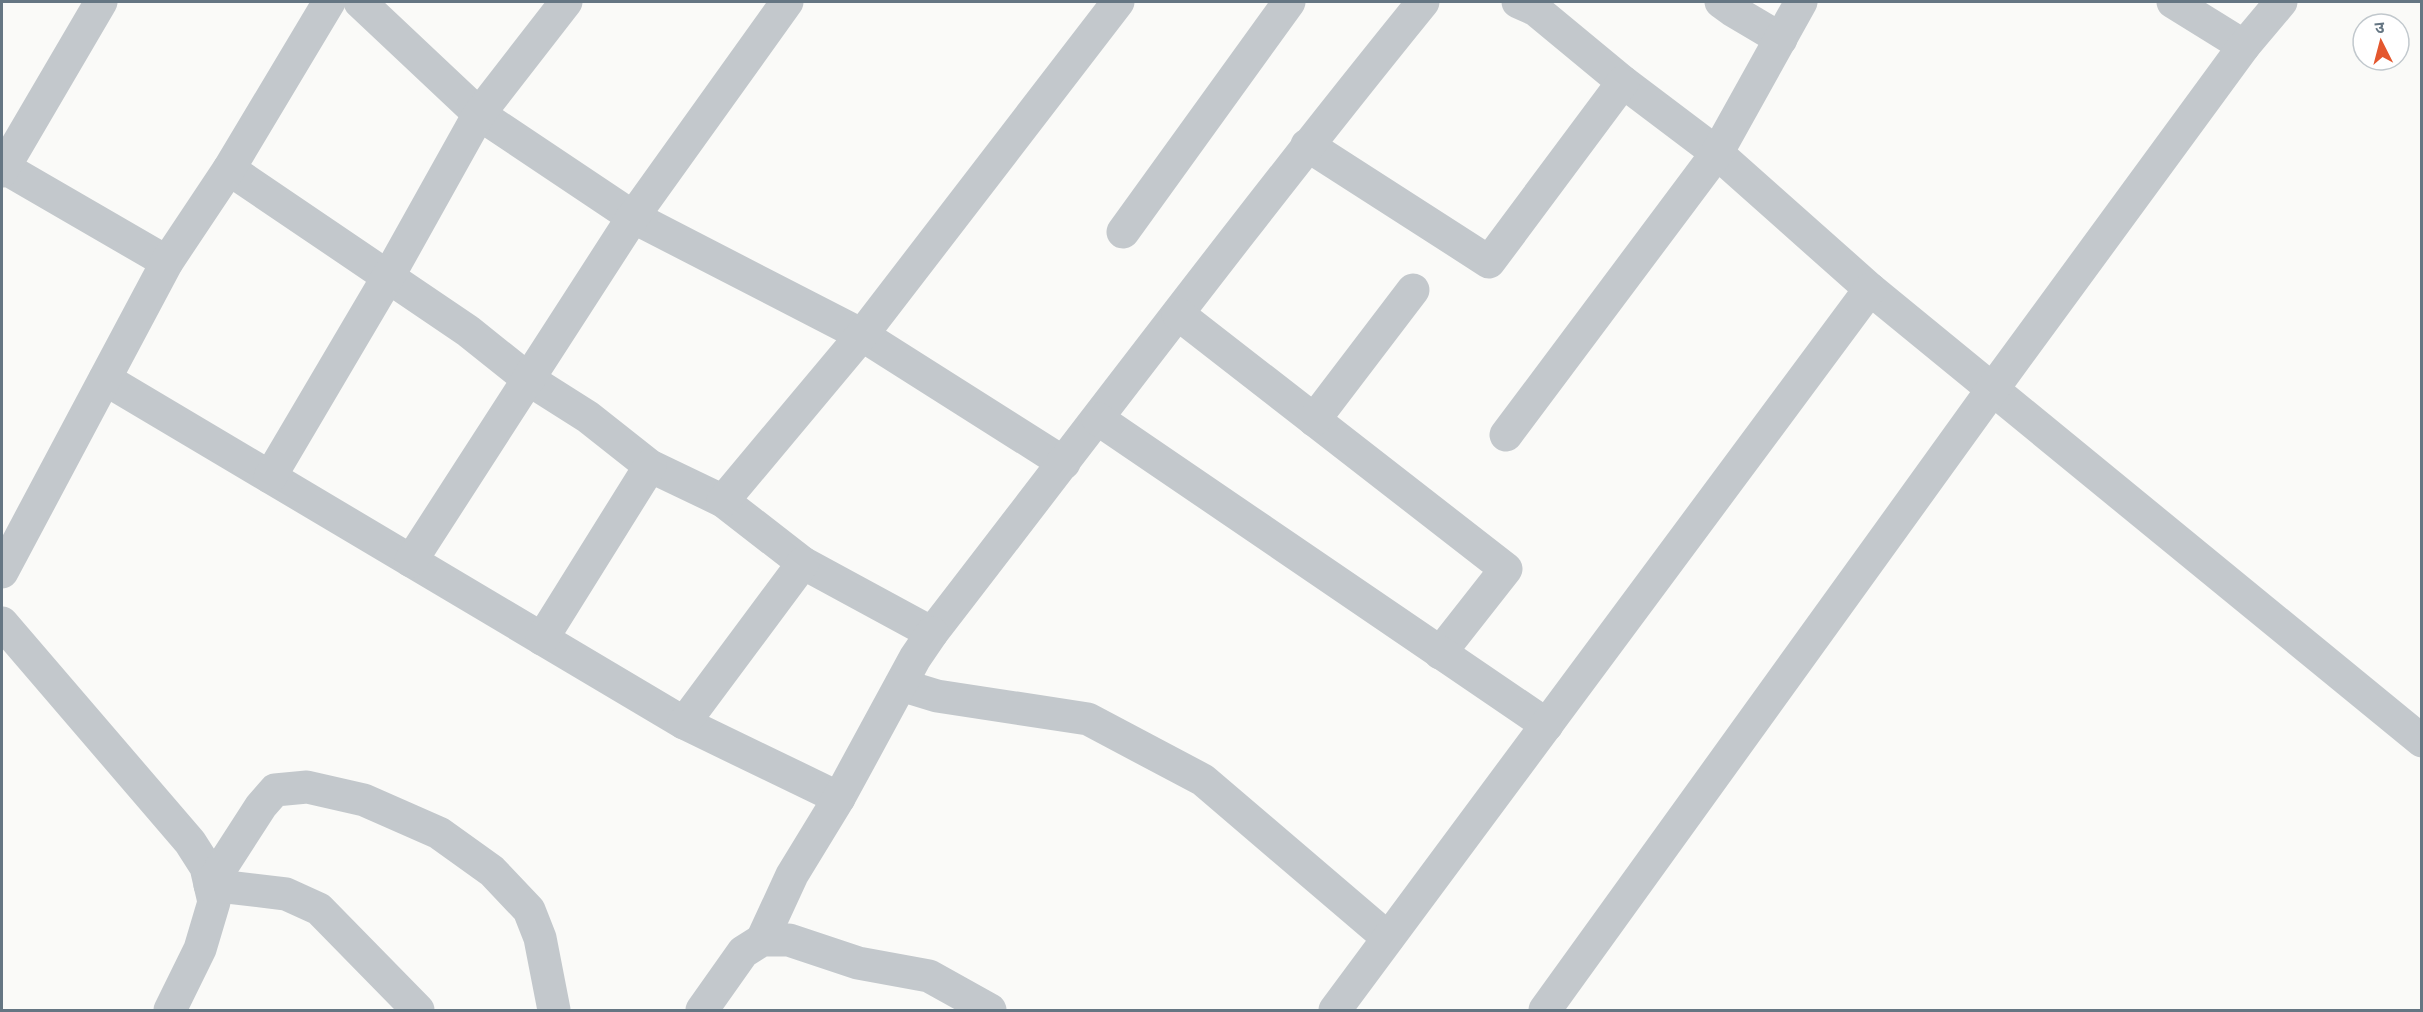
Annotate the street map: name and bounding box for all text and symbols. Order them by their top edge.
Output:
north arrow [2351,12,2411,72]
text: उ [2374,18,2386,38]

